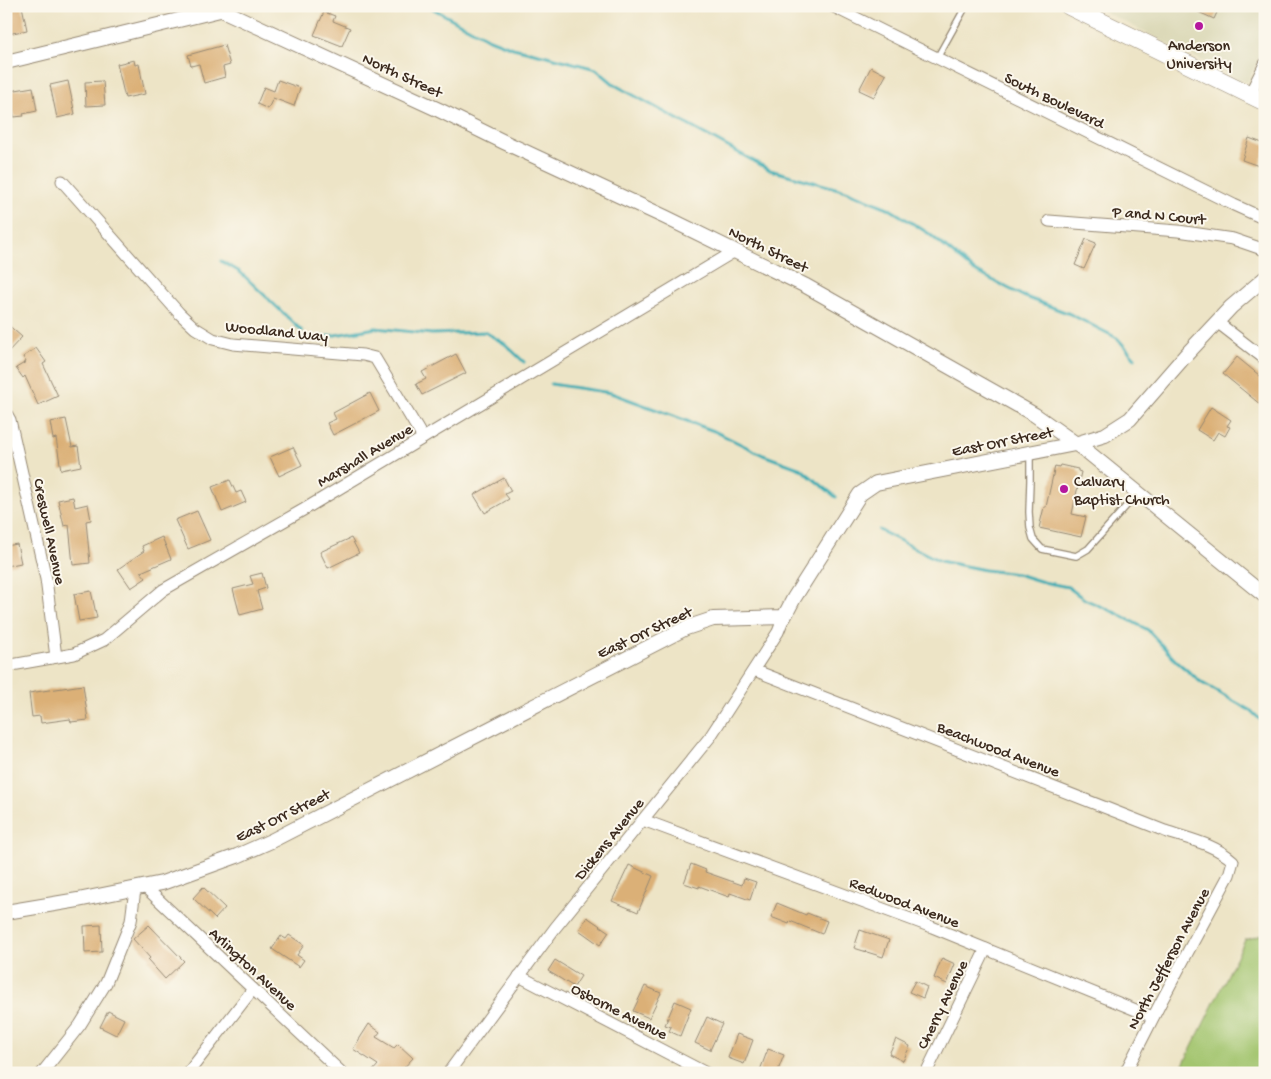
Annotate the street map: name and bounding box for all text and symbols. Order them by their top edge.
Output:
marker: Anderson University [1193,20,1205,32]
place label: Anderson University [1166,38,1232,75]
street label: North Street [359,50,446,105]
street label: South Boulevard [1000,70,1108,135]
street label: P and N Court [1110,204,1207,231]
street label: North Street [725,224,812,279]
street label: Woodland Way [224,319,329,348]
street label: Marshall Avenue [315,421,418,493]
street label: East Orr Street [951,424,1056,463]
place label: Calvary Baptist Church [1073,474,1170,511]
street label: Creswell Avenue [27,477,68,587]
marker: Calvary Baptist Church [1058,483,1070,495]
street label: East Orr Street [595,603,697,664]
street label: Beachwood Avenue [933,719,1062,784]
street label: East Orr Street [233,786,335,848]
street label: Dickens Avenue [571,795,650,886]
street label: Redwood Avenue [846,875,962,934]
street label: North Jefferson Avenue [1125,885,1216,1034]
street label: Arlington Avenue [204,925,300,1017]
street label: Cherry Avenue [914,957,974,1053]
street label: Osborne Avenue [567,981,670,1046]

